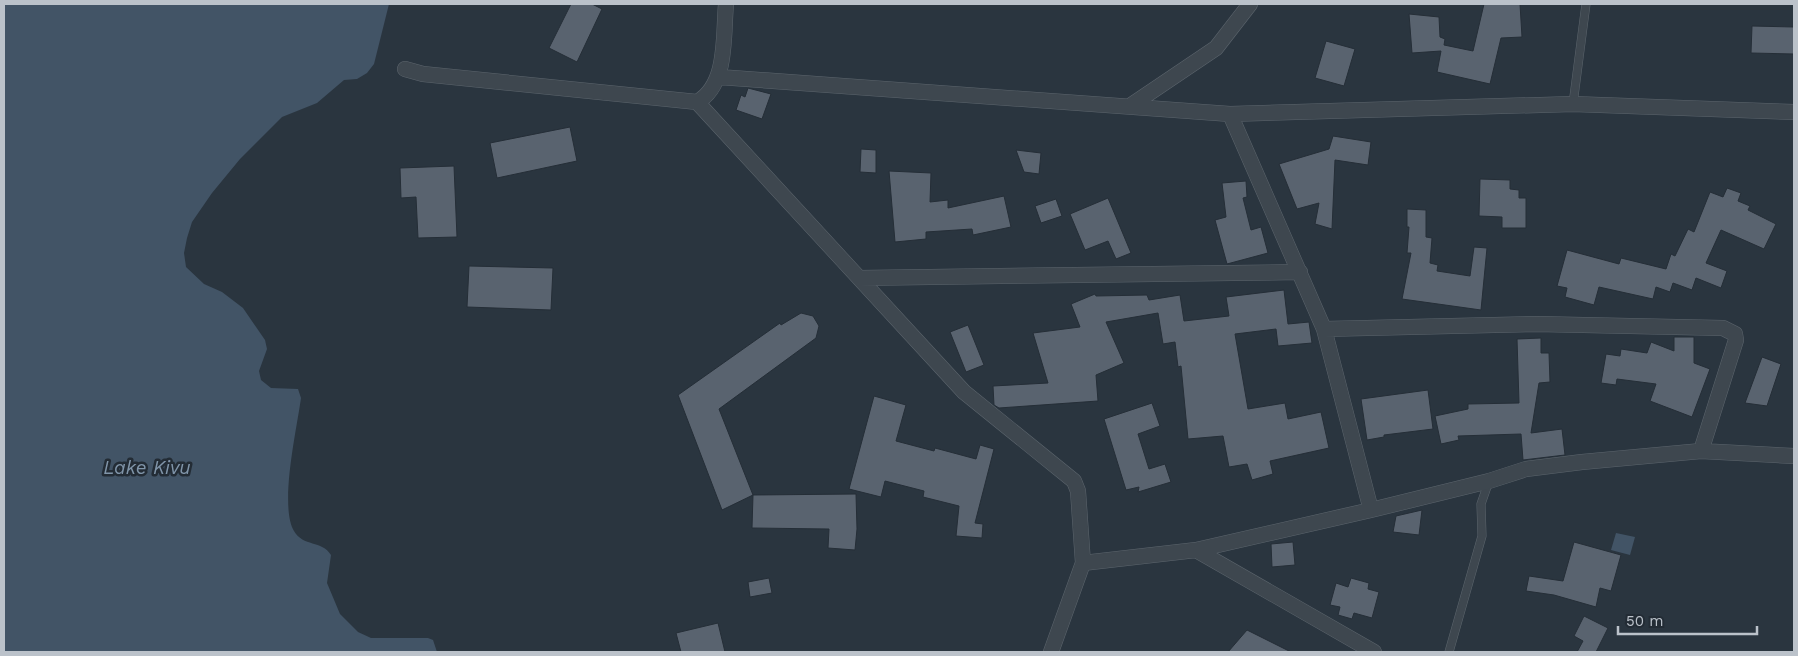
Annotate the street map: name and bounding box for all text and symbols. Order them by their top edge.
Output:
water label: Lake Kivu [103,456,191,479]
scale bar [1618,604,1757,636]
text: 50 m [1626,612,1663,630]

